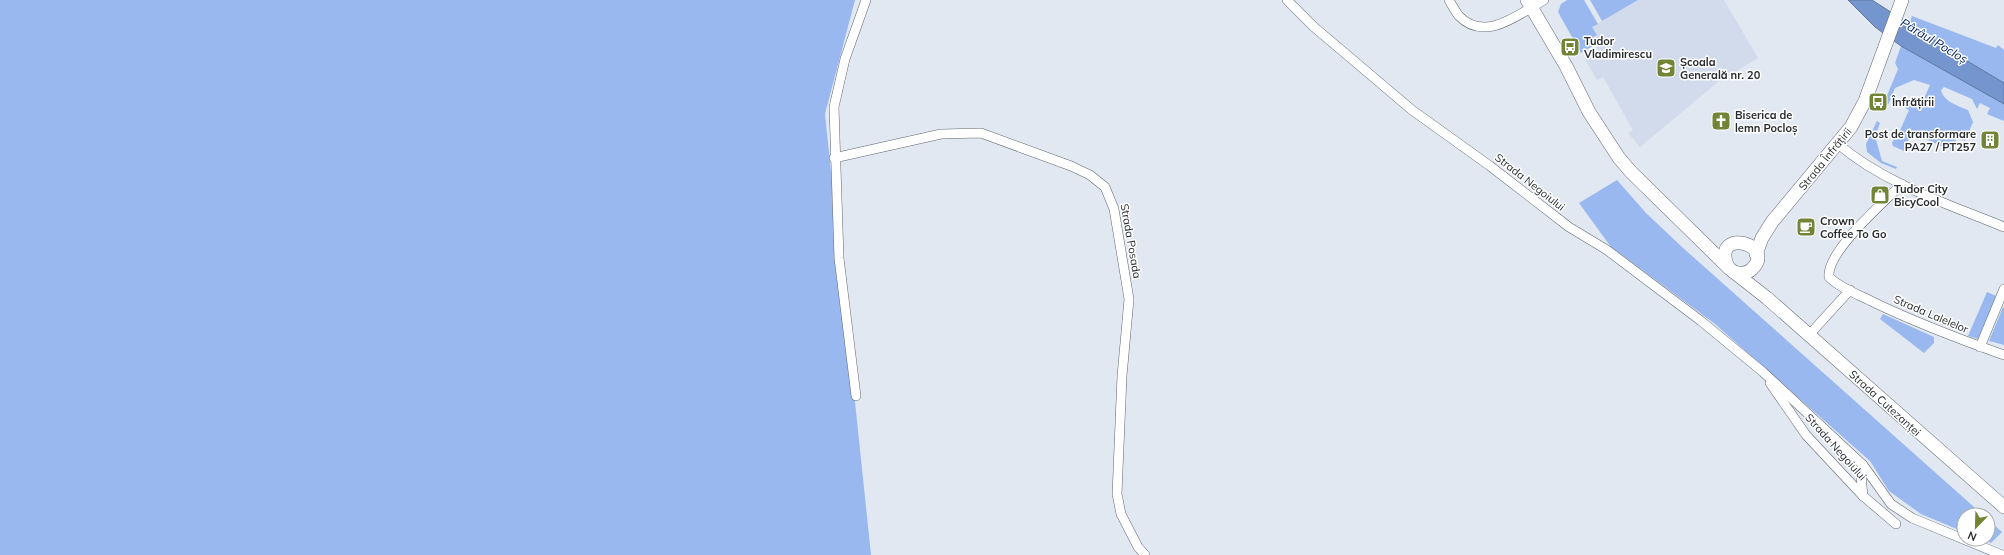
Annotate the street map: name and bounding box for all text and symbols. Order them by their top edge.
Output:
water label: Pârâul Pocloș [1898,15,1971,67]
place label: Tudor Vladimirescu [1583,34,1652,61]
bus stop icon: Tudor Vladimirescu [1559,36,1581,58]
place label: Școala Generală nr. 20 [1680,55,1761,82]
school or university icon: Școala Generală nr. 20 [1655,57,1677,79]
bus stop icon: Înfrățirii [1867,91,1889,113]
place label: Înfrățirii [1891,95,1934,110]
place label: Biserica de lemn Pocloș [1735,108,1798,136]
church icon: Biserica de lemn Pocloș [1710,110,1732,132]
street label: Strada Înfrățirii [1795,125,1855,194]
place label: Post de transformare PA27 / PT257 [1865,127,1976,154]
building icon: Post de transformare PA27 / PT257 [1979,129,2001,151]
street label: Strada Negoiului [1492,150,1568,214]
place label: Tudor City BicyCool [1894,182,1948,209]
shop icon: Tudor City BicyCool [1869,184,1891,206]
street label: Strada Posada [1118,202,1144,280]
place label: Crown Coffee To Go [1820,214,1887,241]
cafe icon: Crown Coffee To Go [1795,216,1817,238]
street label: Strada Lalelelor [1891,292,1971,336]
street label: Strada Cutezanței [1846,367,1924,440]
street label: Strada Negoiului [1802,411,1870,483]
north arrow [1956,507,1996,547]
text: N [1966,528,1979,544]

